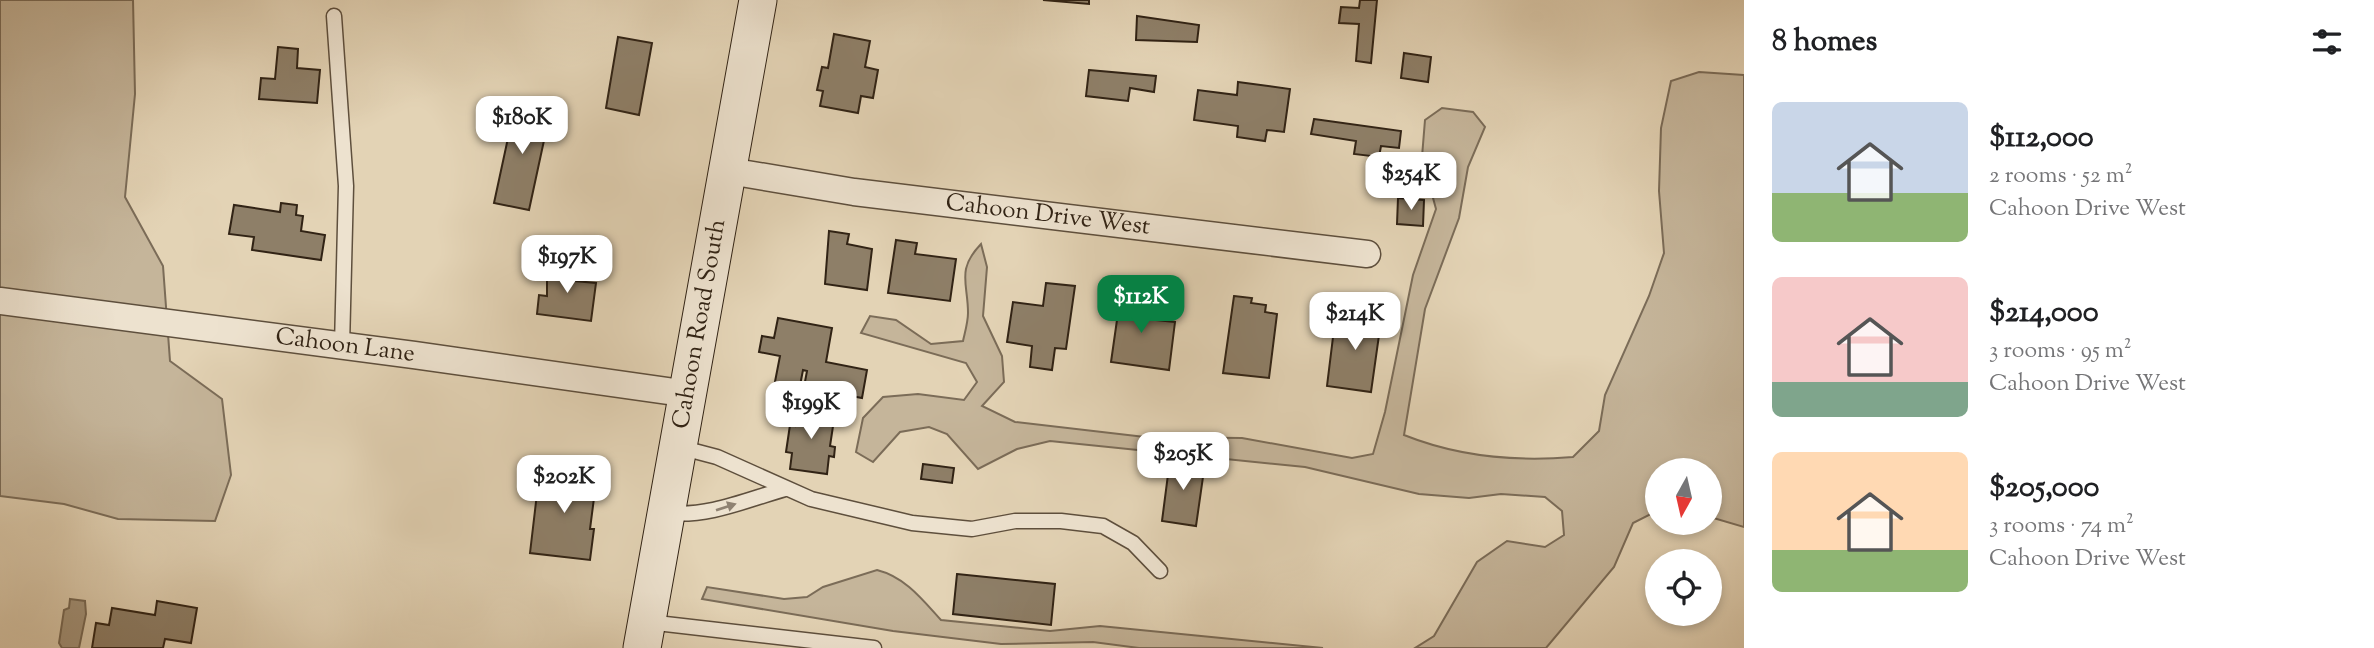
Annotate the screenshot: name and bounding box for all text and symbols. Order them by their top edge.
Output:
text: 8 homes [1772,21,1877,64]
icon: filters [2308,23,2346,61]
pin: $180K [473,96,571,156]
text: $180K [492,102,552,135]
text: $112,000 [1989,117,2094,160]
icon: home [1828,130,1912,214]
pin: $254K [1362,152,1460,212]
text: $254K [1381,158,1441,191]
text: 2 rooms · 52 m² [1989,160,2132,193]
street label: Cahoon Drive West [944,186,1152,245]
text: Cahoon Drive West [1989,193,2186,226]
street label: Cahoon Road South [665,217,735,432]
pin: $197K [518,236,616,295]
text: $197K [537,241,597,274]
pin: $112K [1092,276,1190,335]
text: $112K [1113,281,1169,314]
pin: $214K [1306,292,1404,352]
text: $214,000 [1989,292,2099,335]
text: $214K [1325,298,1385,331]
icon: home [1828,305,1912,389]
street label: Cahoon Lane [273,320,417,372]
text: 3 rooms · 95 m² [1989,335,2132,368]
text: Cahoon Drive West [1989,368,2186,401]
pin: $199K [762,382,860,441]
text: $199K [782,387,840,420]
pin: $205K [1134,433,1232,492]
text: $205K [1153,438,1213,471]
pin: $202K [515,456,613,515]
north arrow [1645,458,1722,536]
map controls [1645,458,1722,626]
text: $202K [533,461,595,494]
text: $205,000 [1989,467,2099,510]
icon: home [1828,480,1912,564]
one-way arrow [716,501,737,512]
text: 3 rooms · 74 m² [1989,510,2134,543]
text: Cahoon Drive West [1989,543,2186,576]
button: locate [1645,549,1722,626]

